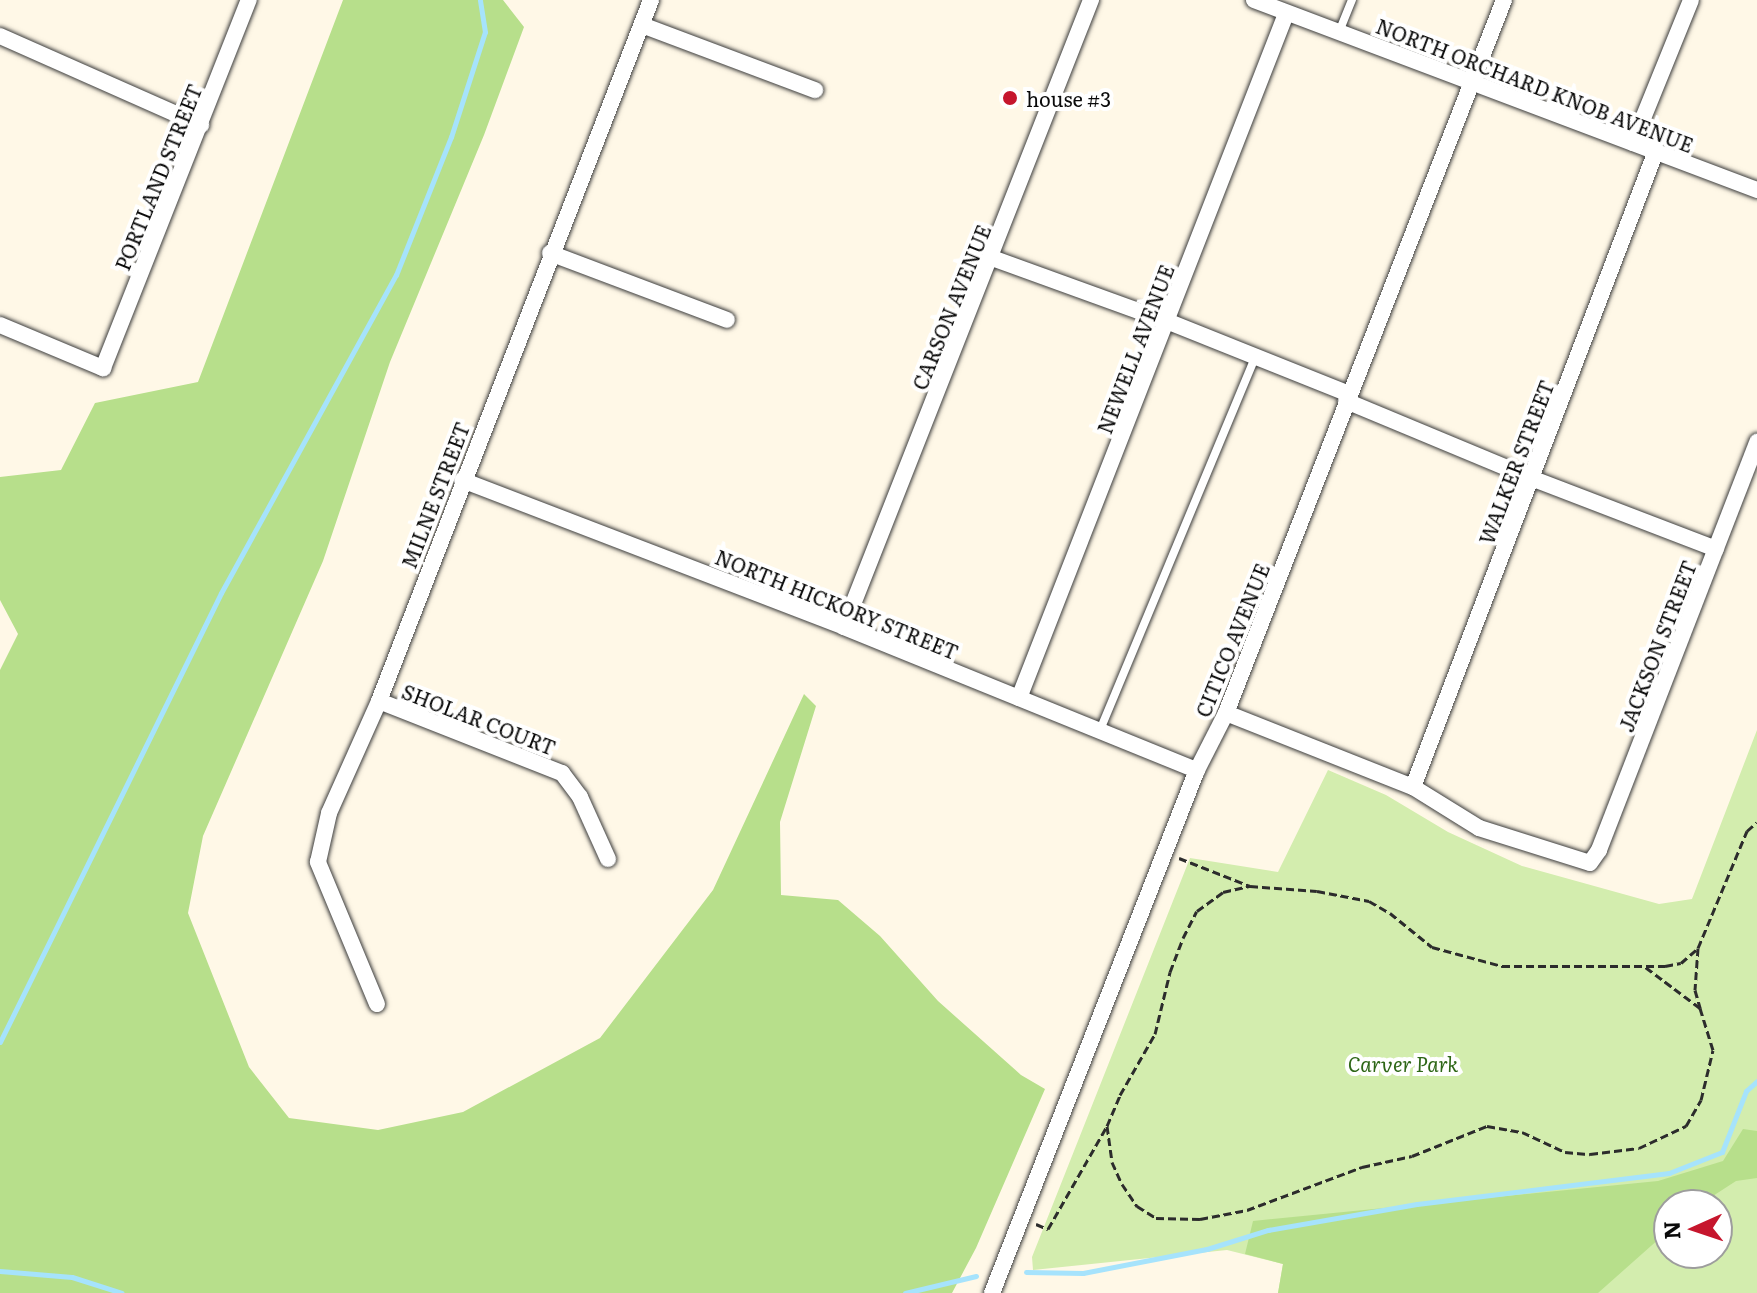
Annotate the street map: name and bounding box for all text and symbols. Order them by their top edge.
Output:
street label: NORTH ORCHARD KNOB AVENUE [1373,13,1697,157]
street label: PORTLAND STREET [110,80,206,274]
place label: house #3 [1026,86,1111,110]
marker: house #3 [1001,89,1019,107]
street label: CARSON AVENUE [907,221,995,393]
street label: NEWELL AVENUE [1092,261,1178,437]
street label: WALKER STREET [1474,377,1558,547]
street label: MILNE STREET [396,418,474,572]
street label: NORTH HICKORY STREET [712,544,962,664]
street label: JACKSON STREET [1613,557,1701,735]
street label: CITICO AVENUE [1190,560,1274,720]
street label: SHOLAR COURT [399,679,559,759]
park label: Carver Park [1348,1051,1458,1075]
north arrow [1653,1189,1733,1269]
text: N [1654,1220,1687,1240]

